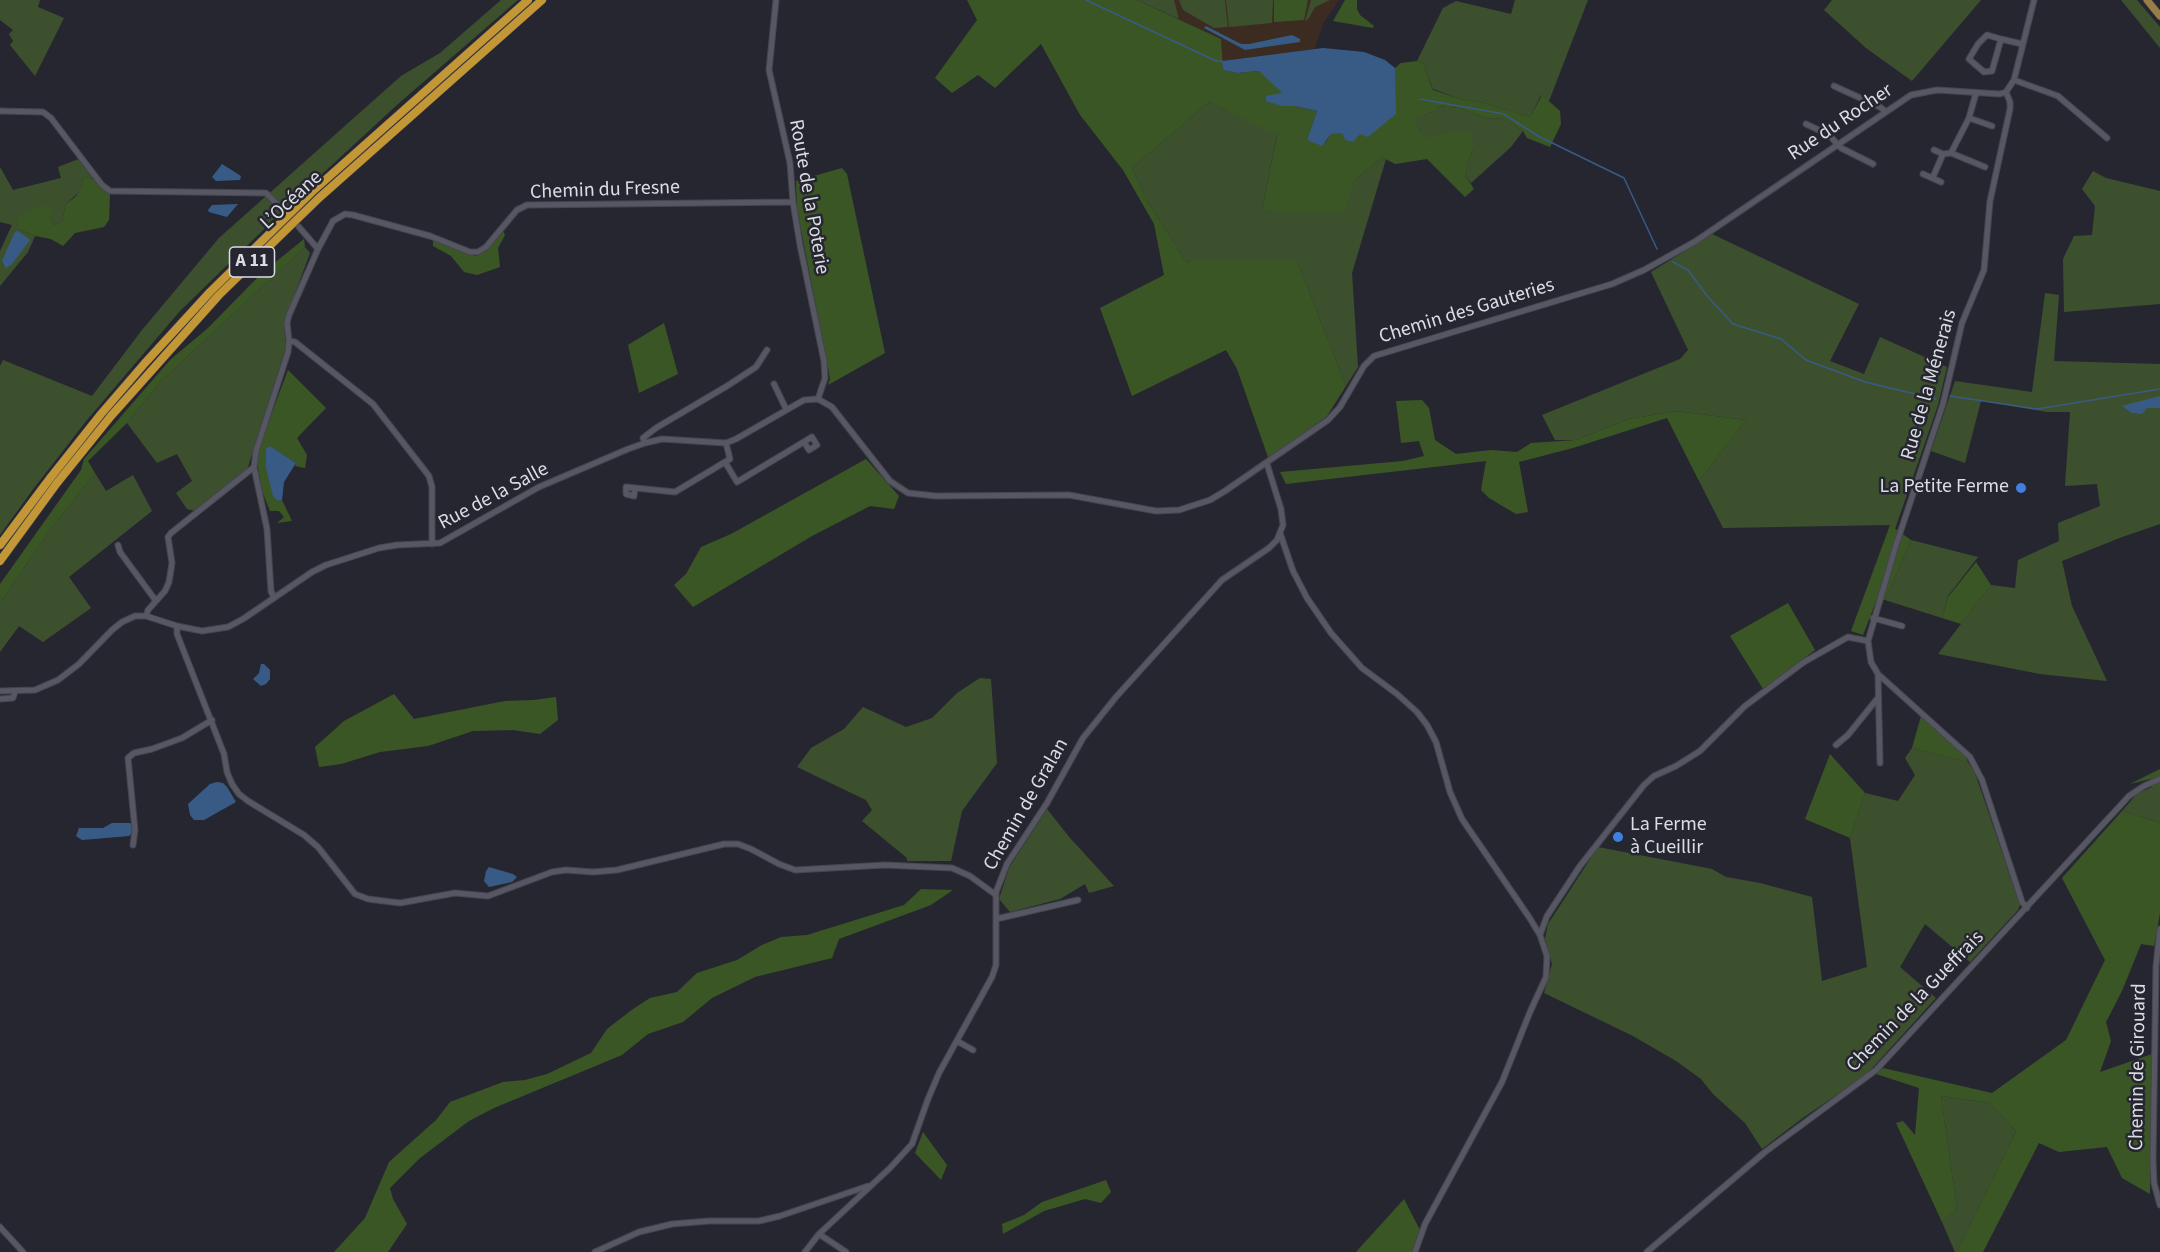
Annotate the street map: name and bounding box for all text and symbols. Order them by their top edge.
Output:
street label: Rue du Rocher [1784,79,1898,167]
street label: Route de la Poterie [783,118,833,276]
street label: L’Océane [256,166,328,236]
street label: Chemin du Fresne [530,176,680,206]
road number: A 11 [230,247,274,277]
street label: Chemin des Gauteries [1377,274,1557,350]
street label: Rue de la Ménerais [1897,307,1963,463]
street label: Rue de la Salle [435,458,553,536]
place label: La Petite Ferme [1880,476,2009,500]
marker: La Petite Ferme [2014,481,2028,495]
street label: Chemin de Gralan [979,735,1075,875]
place label: La Ferme à Cueillir [1630,814,1707,861]
marker: La Ferme à Cueillir [1611,830,1625,844]
street label: Chemin de la Gueffrais [1842,926,1990,1078]
street label: Chemin de Girouard [2126,983,2152,1151]

